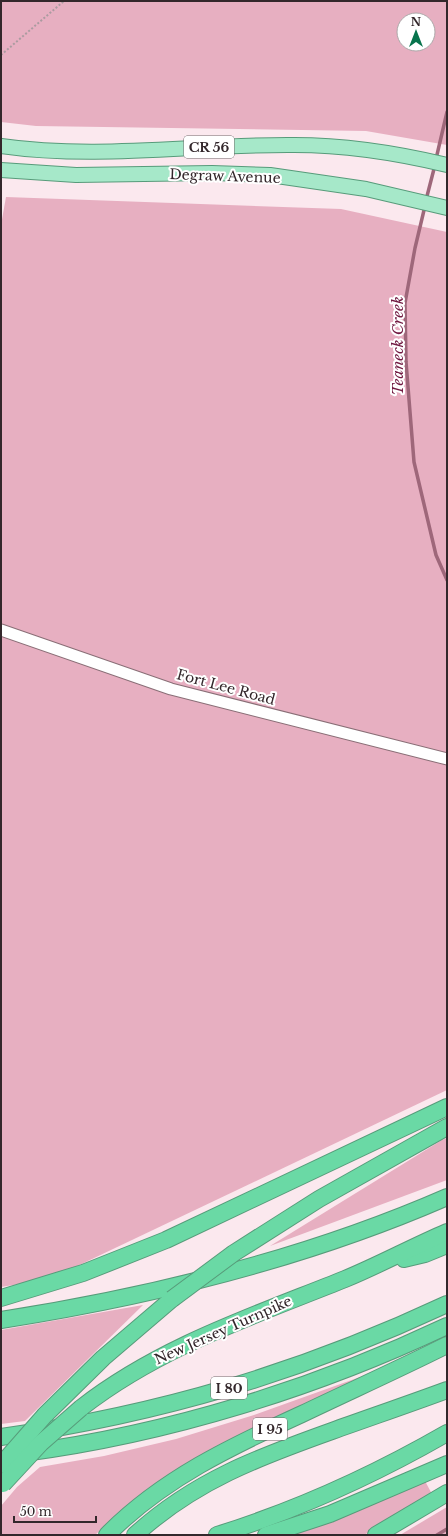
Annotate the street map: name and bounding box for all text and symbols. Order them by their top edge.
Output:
north arrow [396,12,436,52]
text: N [411,15,422,29]
road number: CR 56 [184,136,234,158]
street label: Degraw Avenue [169,165,281,187]
water label: Teaneck Creek [388,296,407,396]
street label: Fort Lee Road [175,665,278,709]
street label: New Jersey Turnpike [152,1292,294,1368]
road number: I 80 [211,1377,247,1399]
road number: I 95 [253,1418,287,1440]
scale bar [14,1498,96,1524]
text: 50 m [20,1504,52,1519]

